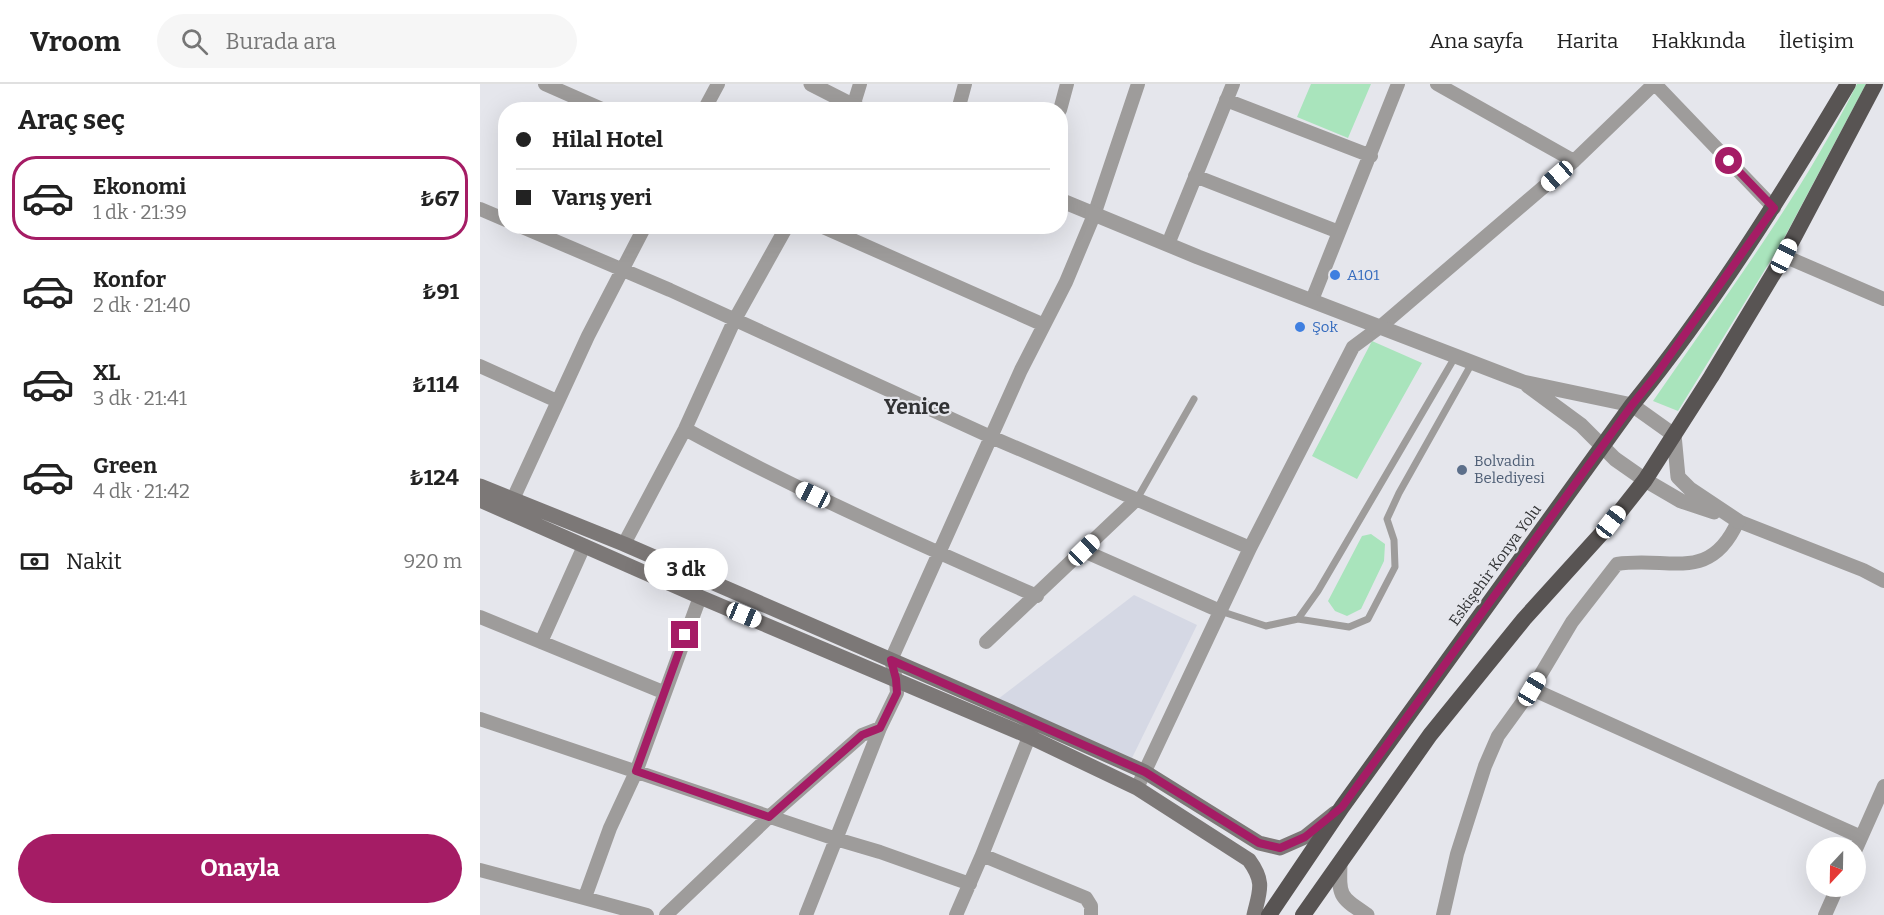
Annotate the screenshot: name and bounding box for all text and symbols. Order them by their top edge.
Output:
search box [157,14,577,68]
text: Vroom [30,25,121,58]
icon: search [178,25,211,58]
text: Burada ara [226,28,336,55]
text: Ana sayfa [1429,28,1523,54]
text: Harita [1556,28,1618,54]
text: Hakkında [1651,28,1746,54]
text: İletişim [1779,28,1854,54]
text: Araç seç [18,104,125,136]
text: Hilal Hotel [552,126,663,153]
route start [1715,147,1742,174]
car [1538,157,1576,195]
icon: car [21,171,75,225]
text: Ekonomi [93,173,186,200]
text: Varış yeri [552,184,652,211]
text: ₺67 [420,185,459,212]
text: 1 dk · 21:39 [93,200,187,224]
car [1768,236,1800,276]
icon: car [21,264,75,318]
text: Konfor [93,266,166,293]
place label: A101 [1347,266,1379,284]
marker: A101 [1328,268,1342,282]
text: ₺91 [422,278,459,305]
text: 2 dk · 21:40 [93,293,191,317]
place label: Şok [1312,318,1338,336]
marker: Şok [1293,320,1307,334]
icon: car [21,357,75,411]
text: XL [93,359,120,386]
text: ₺114 [412,371,459,398]
text: 3 dk · 21:41 [93,386,187,410]
district label: Yenice [884,394,950,420]
icon: car [21,450,75,504]
text: Green [93,452,157,479]
place label: Bolvadin Belediyesi [1474,452,1545,487]
marker: Bolvadin Belediyesi [1455,463,1469,477]
text: ₺124 [409,464,459,491]
text: 4 dk · 21:42 [93,479,190,503]
car [793,479,833,511]
street label: Eskişehir Konya Yolu [1445,501,1545,629]
car [1593,502,1629,542]
car [1065,531,1103,569]
icon: cash [18,545,51,578]
text: Nakit [66,548,122,575]
callout: 3 dk [643,548,727,590]
text: 920 m [404,549,462,573]
text: 3 dk [666,557,706,581]
car [724,600,764,630]
route end [671,621,698,648]
car [1515,669,1549,709]
button: Onayla [18,834,462,903]
north arrow [1806,837,1866,897]
map controls [1806,837,1866,897]

